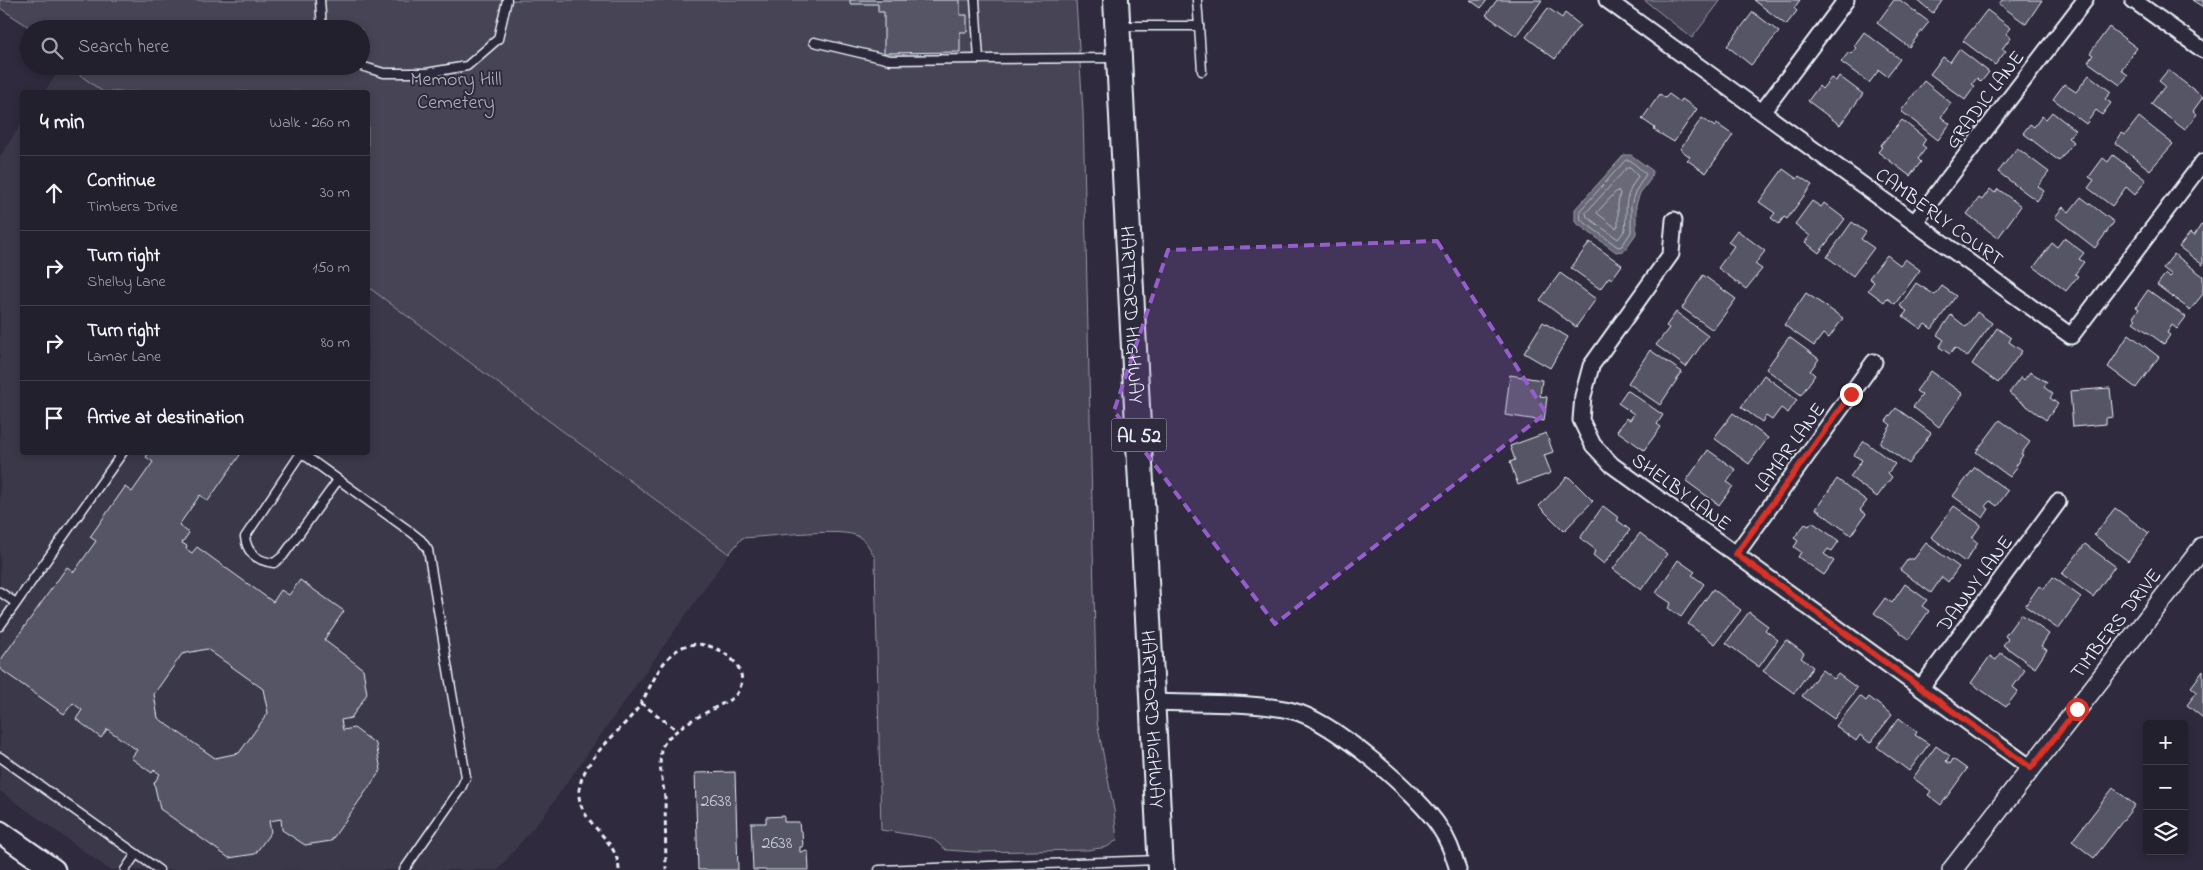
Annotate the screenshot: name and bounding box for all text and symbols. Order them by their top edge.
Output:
search box [20,20,370,75]
icon: search [38,34,66,62]
text: Search here [78,34,169,61]
street label: GRADIC LANE [1939,45,2033,156]
park label: Memory Hill Cemetery [410,66,502,118]
text: 4 min [40,108,84,138]
text: Walk · 260 m [270,111,350,135]
street label: CAMBERLY COURT [1868,162,2009,275]
text: Continue [87,168,155,195]
icon: ahead [40,179,68,207]
text: 30 m [320,181,350,205]
text: Timbers Drive [87,195,178,219]
street label: HARTFORD HIGHWAY [1111,225,1149,404]
text: Turn right [87,243,160,270]
icon: right [40,254,68,282]
text: 150 m [312,256,350,280]
text: Shelby Lane [87,270,166,294]
text: Turn right [87,318,160,345]
icon: right [40,329,68,357]
text: 80 m [321,331,350,355]
text: Lamar Lane [87,345,161,369]
route end [1840,383,1863,406]
street label: LAMAR LANE [1748,397,1834,500]
icon: arrive [40,404,68,432]
text: Arrive at destination [87,405,244,432]
road number: AL 52 [1112,418,1166,452]
street label: SHELBY LANE [1625,447,1736,539]
street label: DANNY LANE [1930,530,2021,640]
street label: TIMBERS DRIVE [2064,563,2170,686]
street label: HARTFORD HIGHWAY [1132,629,1170,809]
route start [2066,698,2089,721]
map controls [2143,720,2188,855]
button: + [2143,720,2188,765]
button: − [2143,765,2188,810]
house number: 2638 [700,789,732,815]
button: layers [2143,810,2188,855]
house number: 2638 [761,831,793,857]

